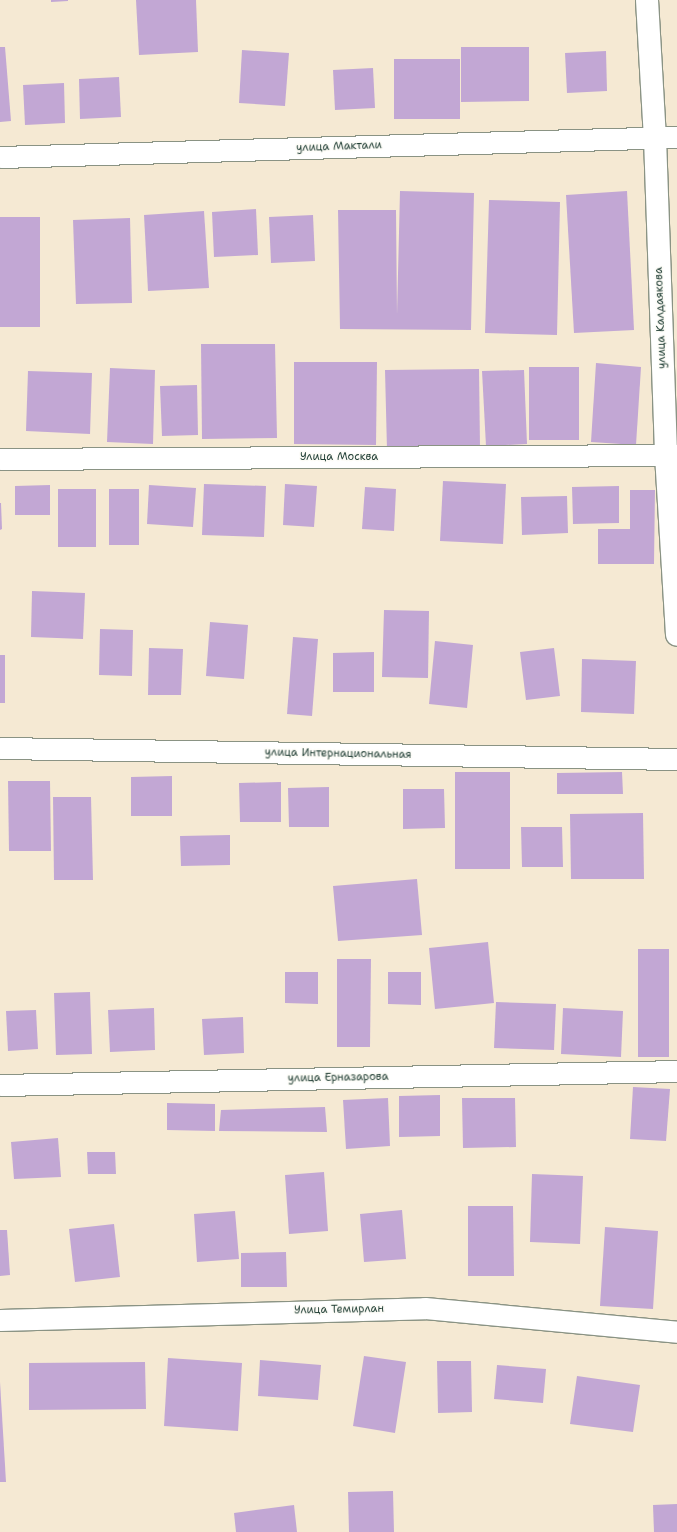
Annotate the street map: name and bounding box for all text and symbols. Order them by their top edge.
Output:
street label: улица Мактали [296,139,382,155]
street label: улица Калдаякова [653,267,669,369]
street label: Улица Москва [300,450,378,464]
street label: улица Интернациональная [264,746,412,762]
street label: улица Ерназарова [288,1071,388,1085]
street label: Улица Темирлан [294,1303,384,1317]

